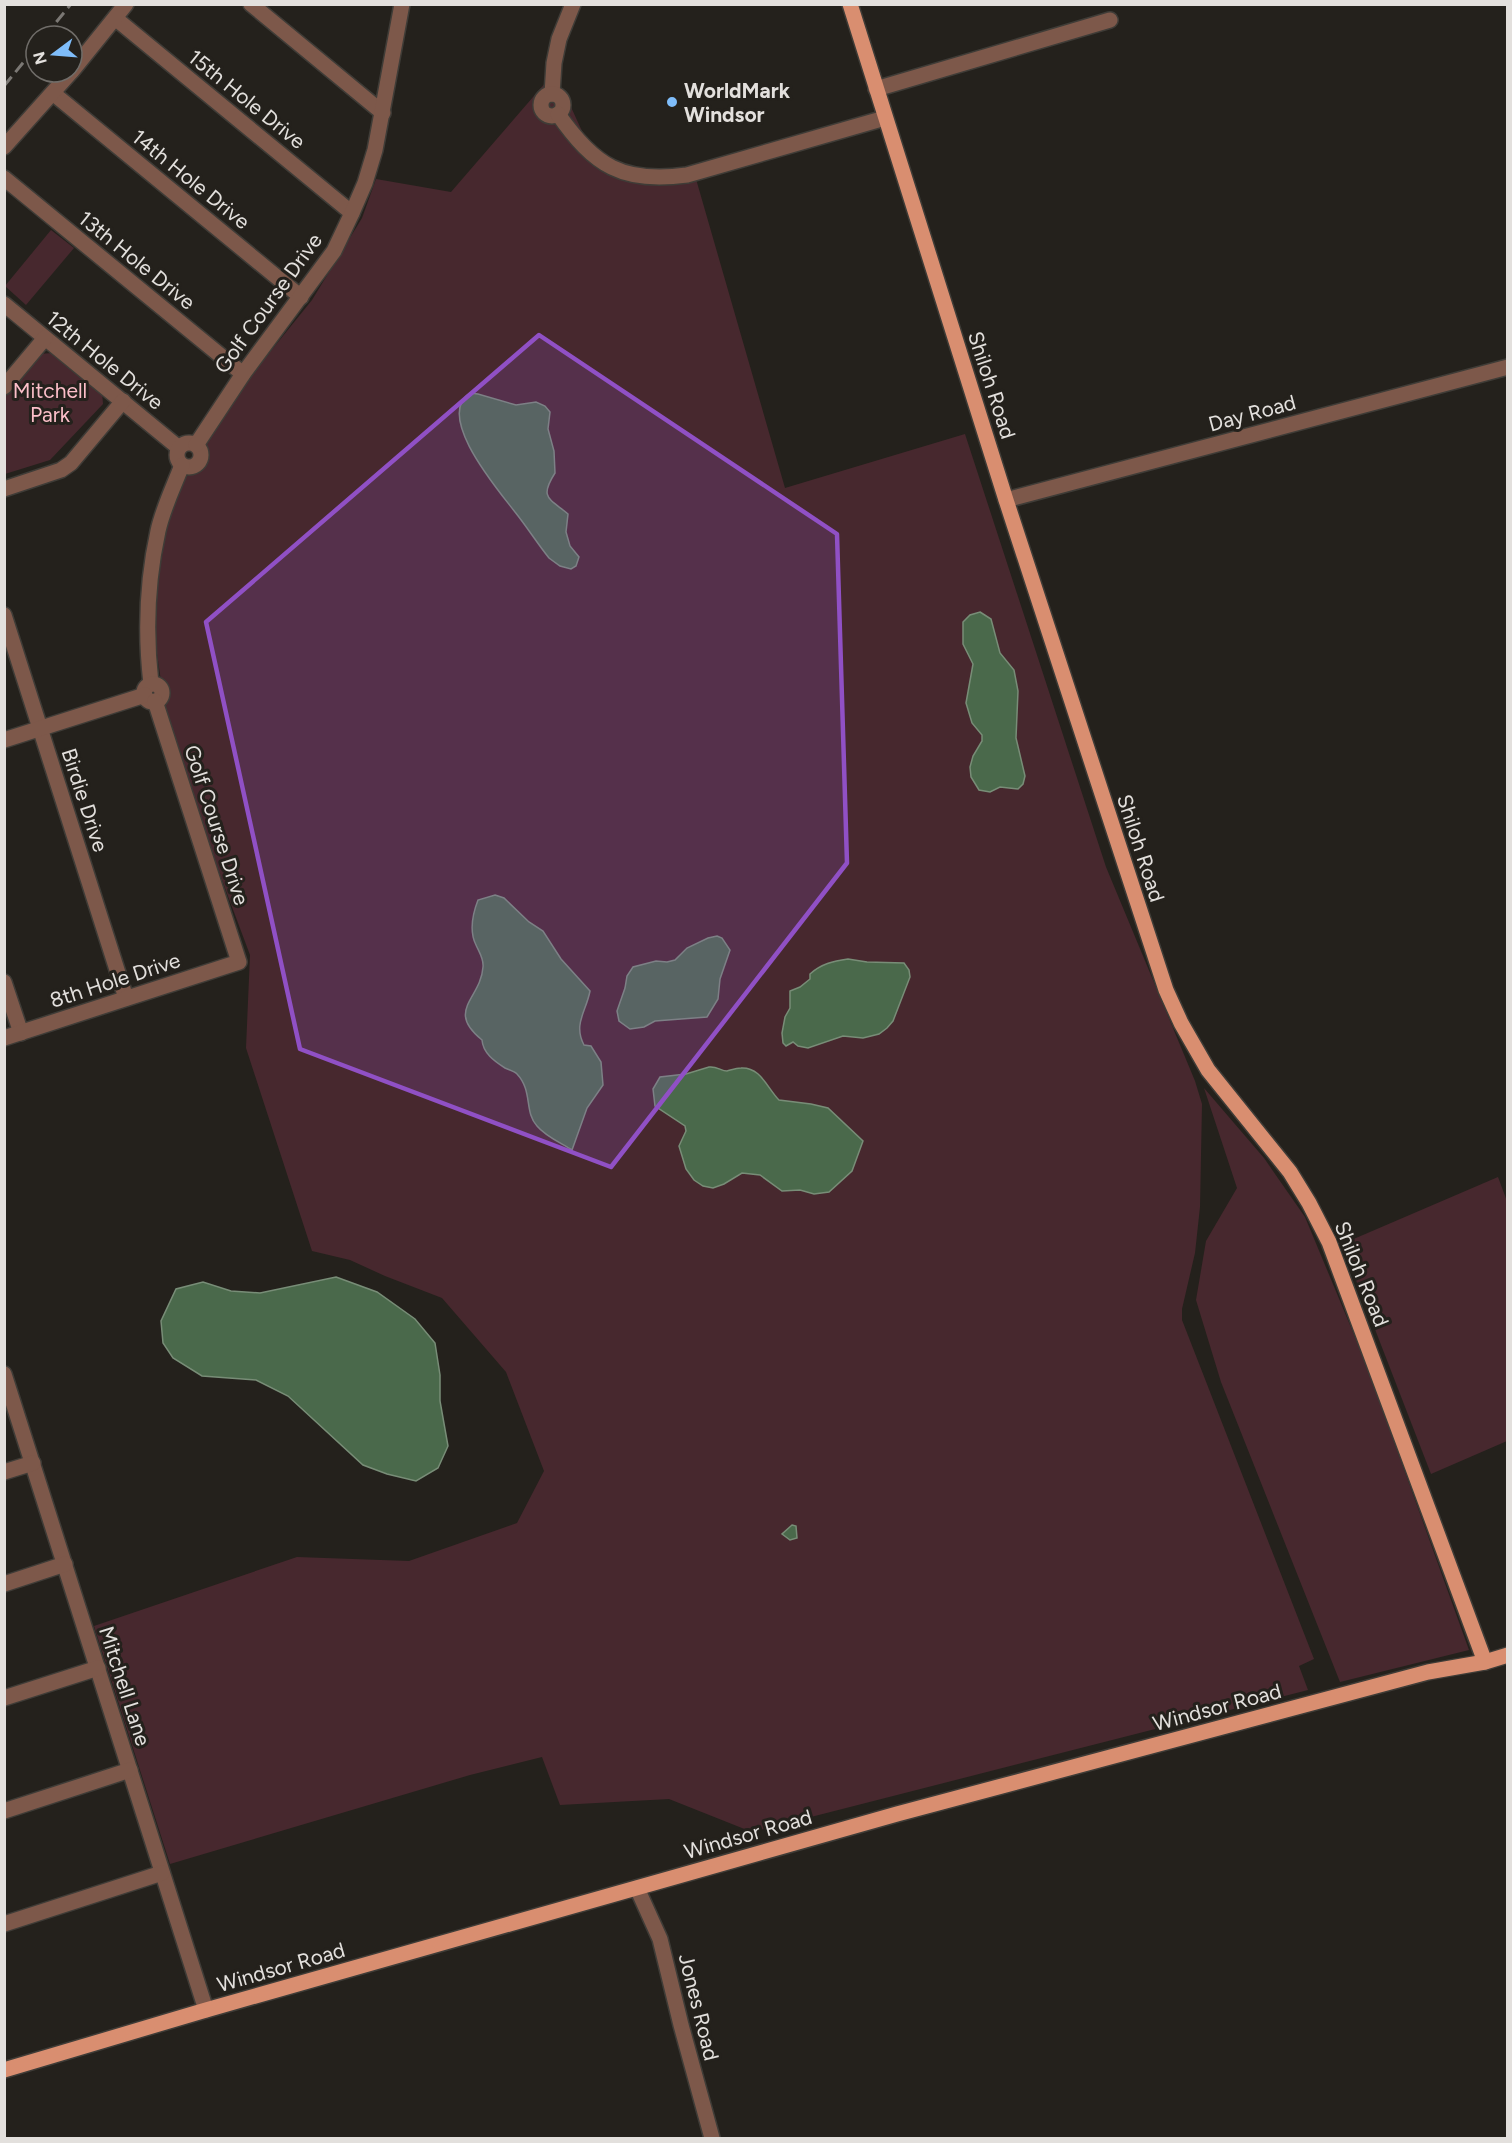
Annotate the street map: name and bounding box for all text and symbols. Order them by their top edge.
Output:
north arrow [24,24,84,84]
street label: 15th Hole Drive [183,44,311,154]
text: N [29,49,51,67]
place label: WorldMark Windsor [684,78,791,127]
marker: WorldMark Windsor [665,95,679,109]
street label: 14th Hole Drive [127,124,255,234]
street label: 13th Hole Drive [74,205,200,315]
street label: Golf Course Drive [209,228,327,378]
street label: 12th Hole Drive [42,305,168,415]
street label: Shiloh Road [963,328,1021,442]
park label: Mitchell Park [13,378,87,427]
street label: Day Road [1206,389,1298,437]
street label: Golf Course Drive [179,742,255,908]
street label: Birdie Drive [57,745,113,855]
street label: Shiloh Road [1112,791,1170,905]
street label: 8th Hole Drive [47,947,183,1013]
street label: Shiloh Road [1330,1218,1394,1330]
street label: Mitchell Lane [94,1623,156,1749]
street label: Windsor Road [1150,1678,1284,1736]
street label: Windsor Road [681,1804,815,1864]
street label: Windsor Road [214,1937,348,1997]
street label: Jones Road [674,1951,724,2063]

